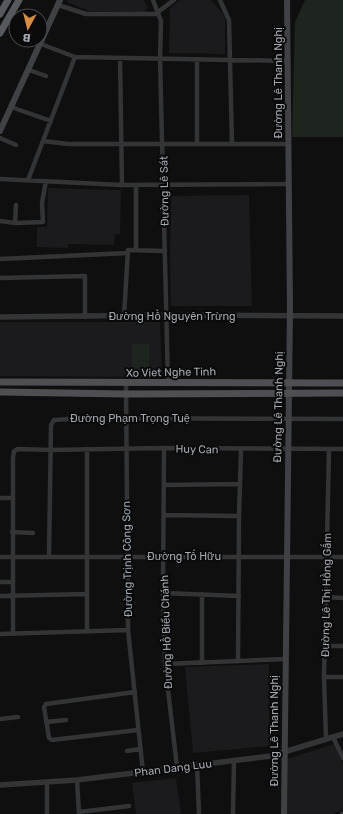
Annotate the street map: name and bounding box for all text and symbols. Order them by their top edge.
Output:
north arrow [8,8,48,48]
street label: Đường Lê Thanh Nghị [272,27,285,139]
text: B [22,30,31,44]
street label: Đường Lê Sát [157,155,172,226]
street label: Đường Hồ Nguyên Trừng [108,309,236,323]
street label: Đường Lê Thanh Nghị [271,351,286,463]
street label: Xo Viet Nghe Tinh [126,365,216,380]
street label: Đường Phạm Trọng Tuệ [70,412,190,425]
street label: Huy Can [175,443,219,456]
street label: Đường Trịnh Công Sơn [120,501,135,617]
street label: Đường Lê Thị Hồng Gấm [318,533,334,657]
street label: Đường Tố Hữu [147,549,221,563]
street label: Đường Hồ Biểu Chánh [157,575,175,689]
street label: Đường Lê Thanh Nghị [268,675,281,787]
street label: Phan Dang Luu [134,757,213,780]

